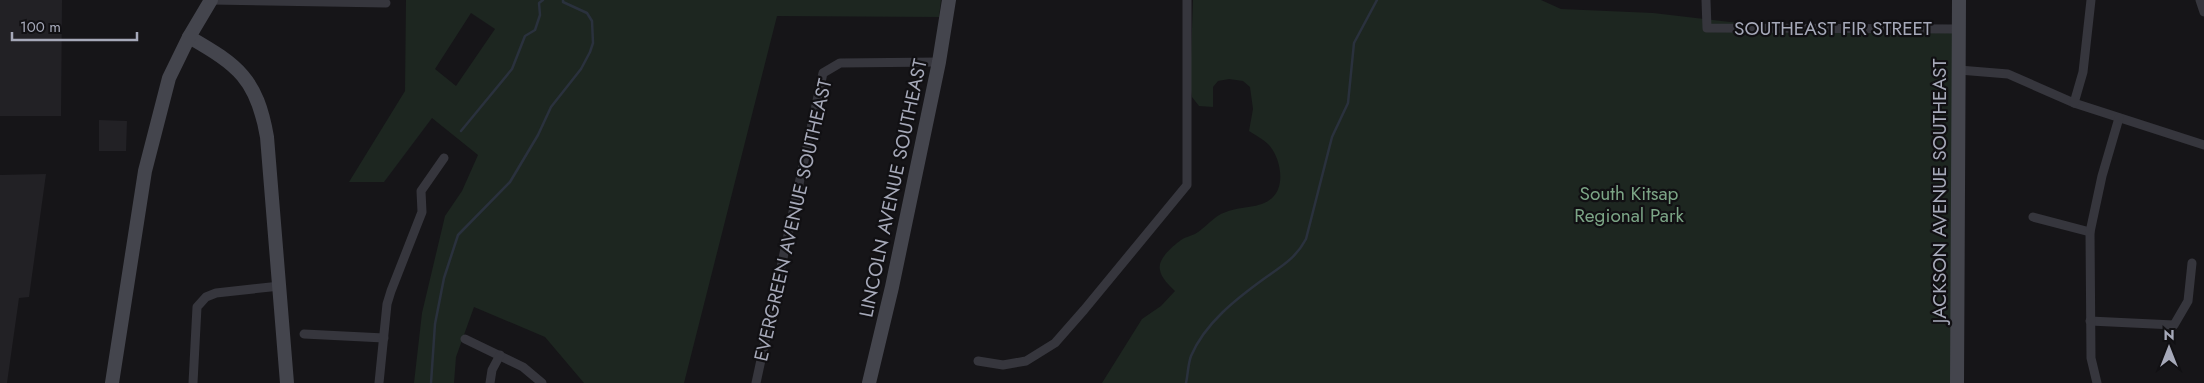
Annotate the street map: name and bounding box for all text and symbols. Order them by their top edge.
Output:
scale bar [12,10,138,42]
street label: SOUTHEAST FIR STREET [1734,15,1932,42]
text: 100 m [20,16,61,38]
street label: LINCOLN AVENUE SOUTHEAST [852,56,934,320]
street label: JACKSON AVENUE SOUTHEAST [1926,59,1953,326]
street label: EVERGREEN AVENUE SOUTHEAST [747,76,839,364]
park label: South Kitsap Regional Park [1574,180,1684,229]
north arrow [2144,323,2194,373]
text: N [2163,325,2175,345]

